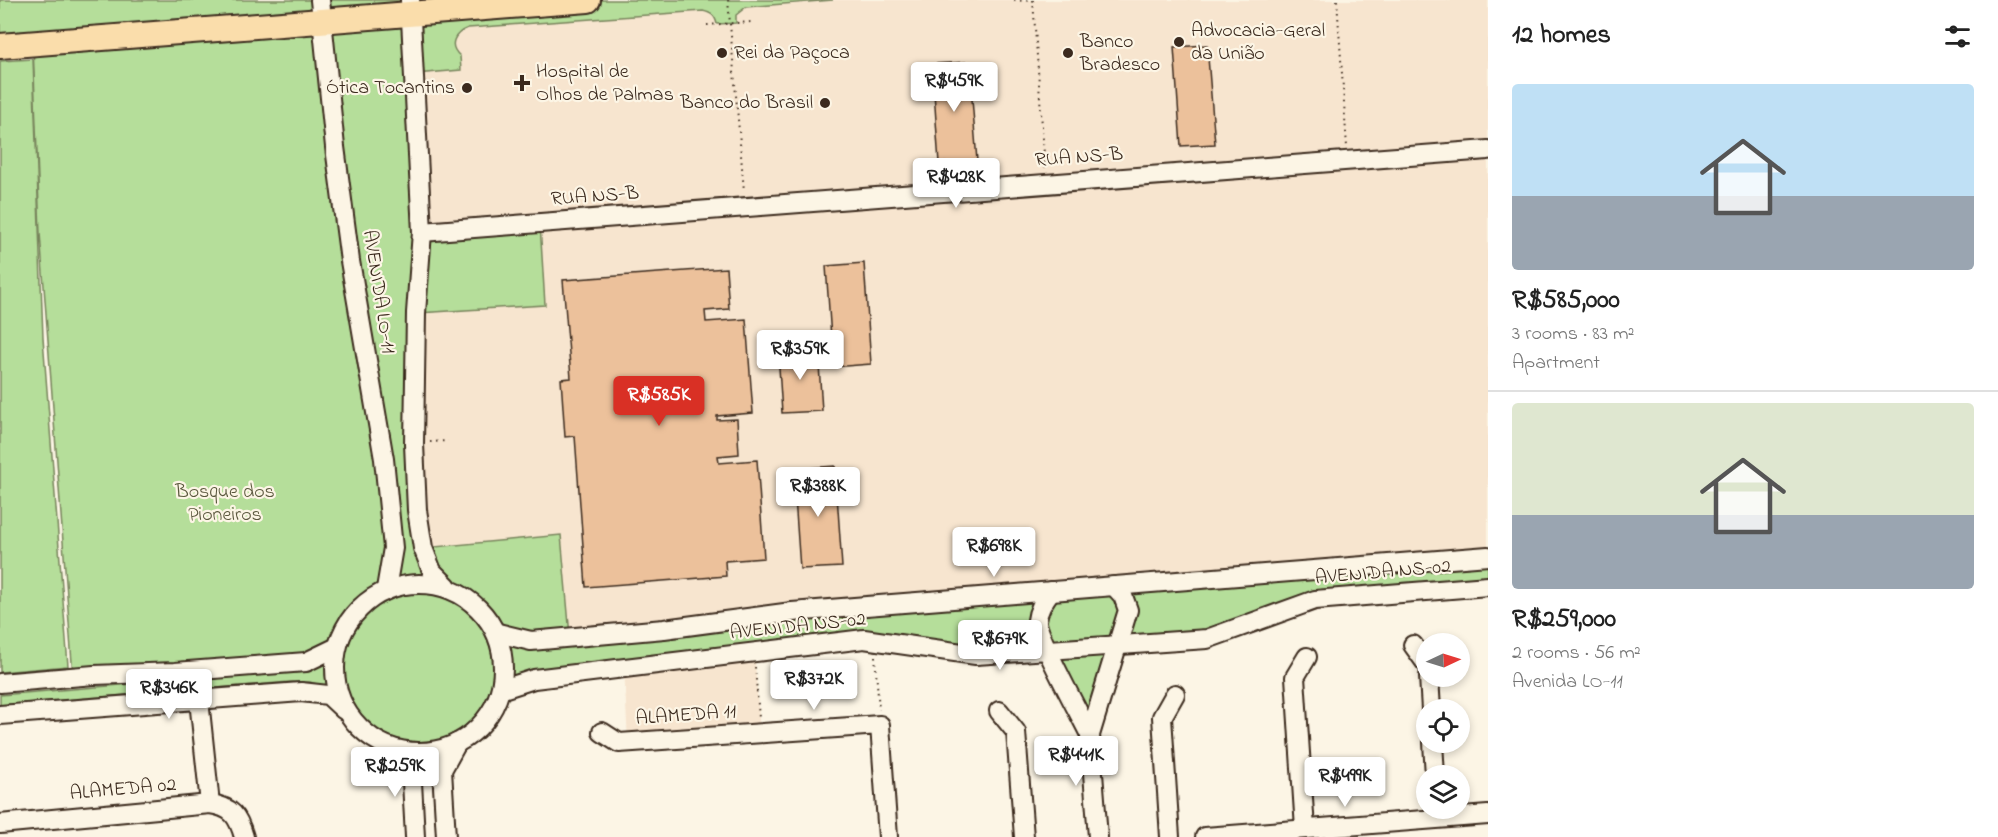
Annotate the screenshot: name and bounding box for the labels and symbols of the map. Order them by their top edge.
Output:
place label: Advocacia-Geral da União [1191,17,1325,69]
place label: Banco Bradesco [1079,28,1160,80]
marker: Advocacia-Geral da União [1172,35,1186,49]
place label: Rei da Paçoca [734,39,850,68]
marker: Rei da Paçoca [715,46,729,60]
marker: Banco Bradesco [1061,46,1075,60]
place label: Hospital de Olhos de Palmas [536,58,674,110]
pin: R$459K [905,62,1003,113]
place label: Ótica Tocantins [326,74,455,103]
marker: Hospital de Olhos de Palmas [513,74,531,92]
marker: Ótica Tocantins [460,81,474,95]
place label: Banco do Brasil [679,89,813,118]
marker: Banco do Brasil [818,96,832,110]
street label: RUA NS-B [1034,140,1124,176]
pin: R$428K [907,158,1005,209]
street label: RUA NS-B [550,179,640,215]
street label: AVENIDA LO-11 [354,228,402,356]
pin: R$359K [751,330,849,381]
pin: R$585K [610,376,708,427]
pin: R$388K [769,467,867,518]
park label: Bosque dos Pioneiros [174,478,275,530]
pin: R$698K [945,527,1043,578]
street label: AVENIDA NS-02 [1314,553,1452,593]
street label: AVENIDA NS-02 [729,605,867,649]
pin: R$679K [951,620,1049,671]
north arrow [1416,633,1470,687]
pin: R$372K [765,660,863,711]
pin: R$346K [120,669,218,720]
street label: ALAMEDA 11 [635,698,737,734]
pin: R$441K [1027,736,1125,787]
pin: R$259K [346,747,444,798]
pin: R$499K [1296,757,1394,808]
street label: ALAMEDA 02 [68,771,178,809]

